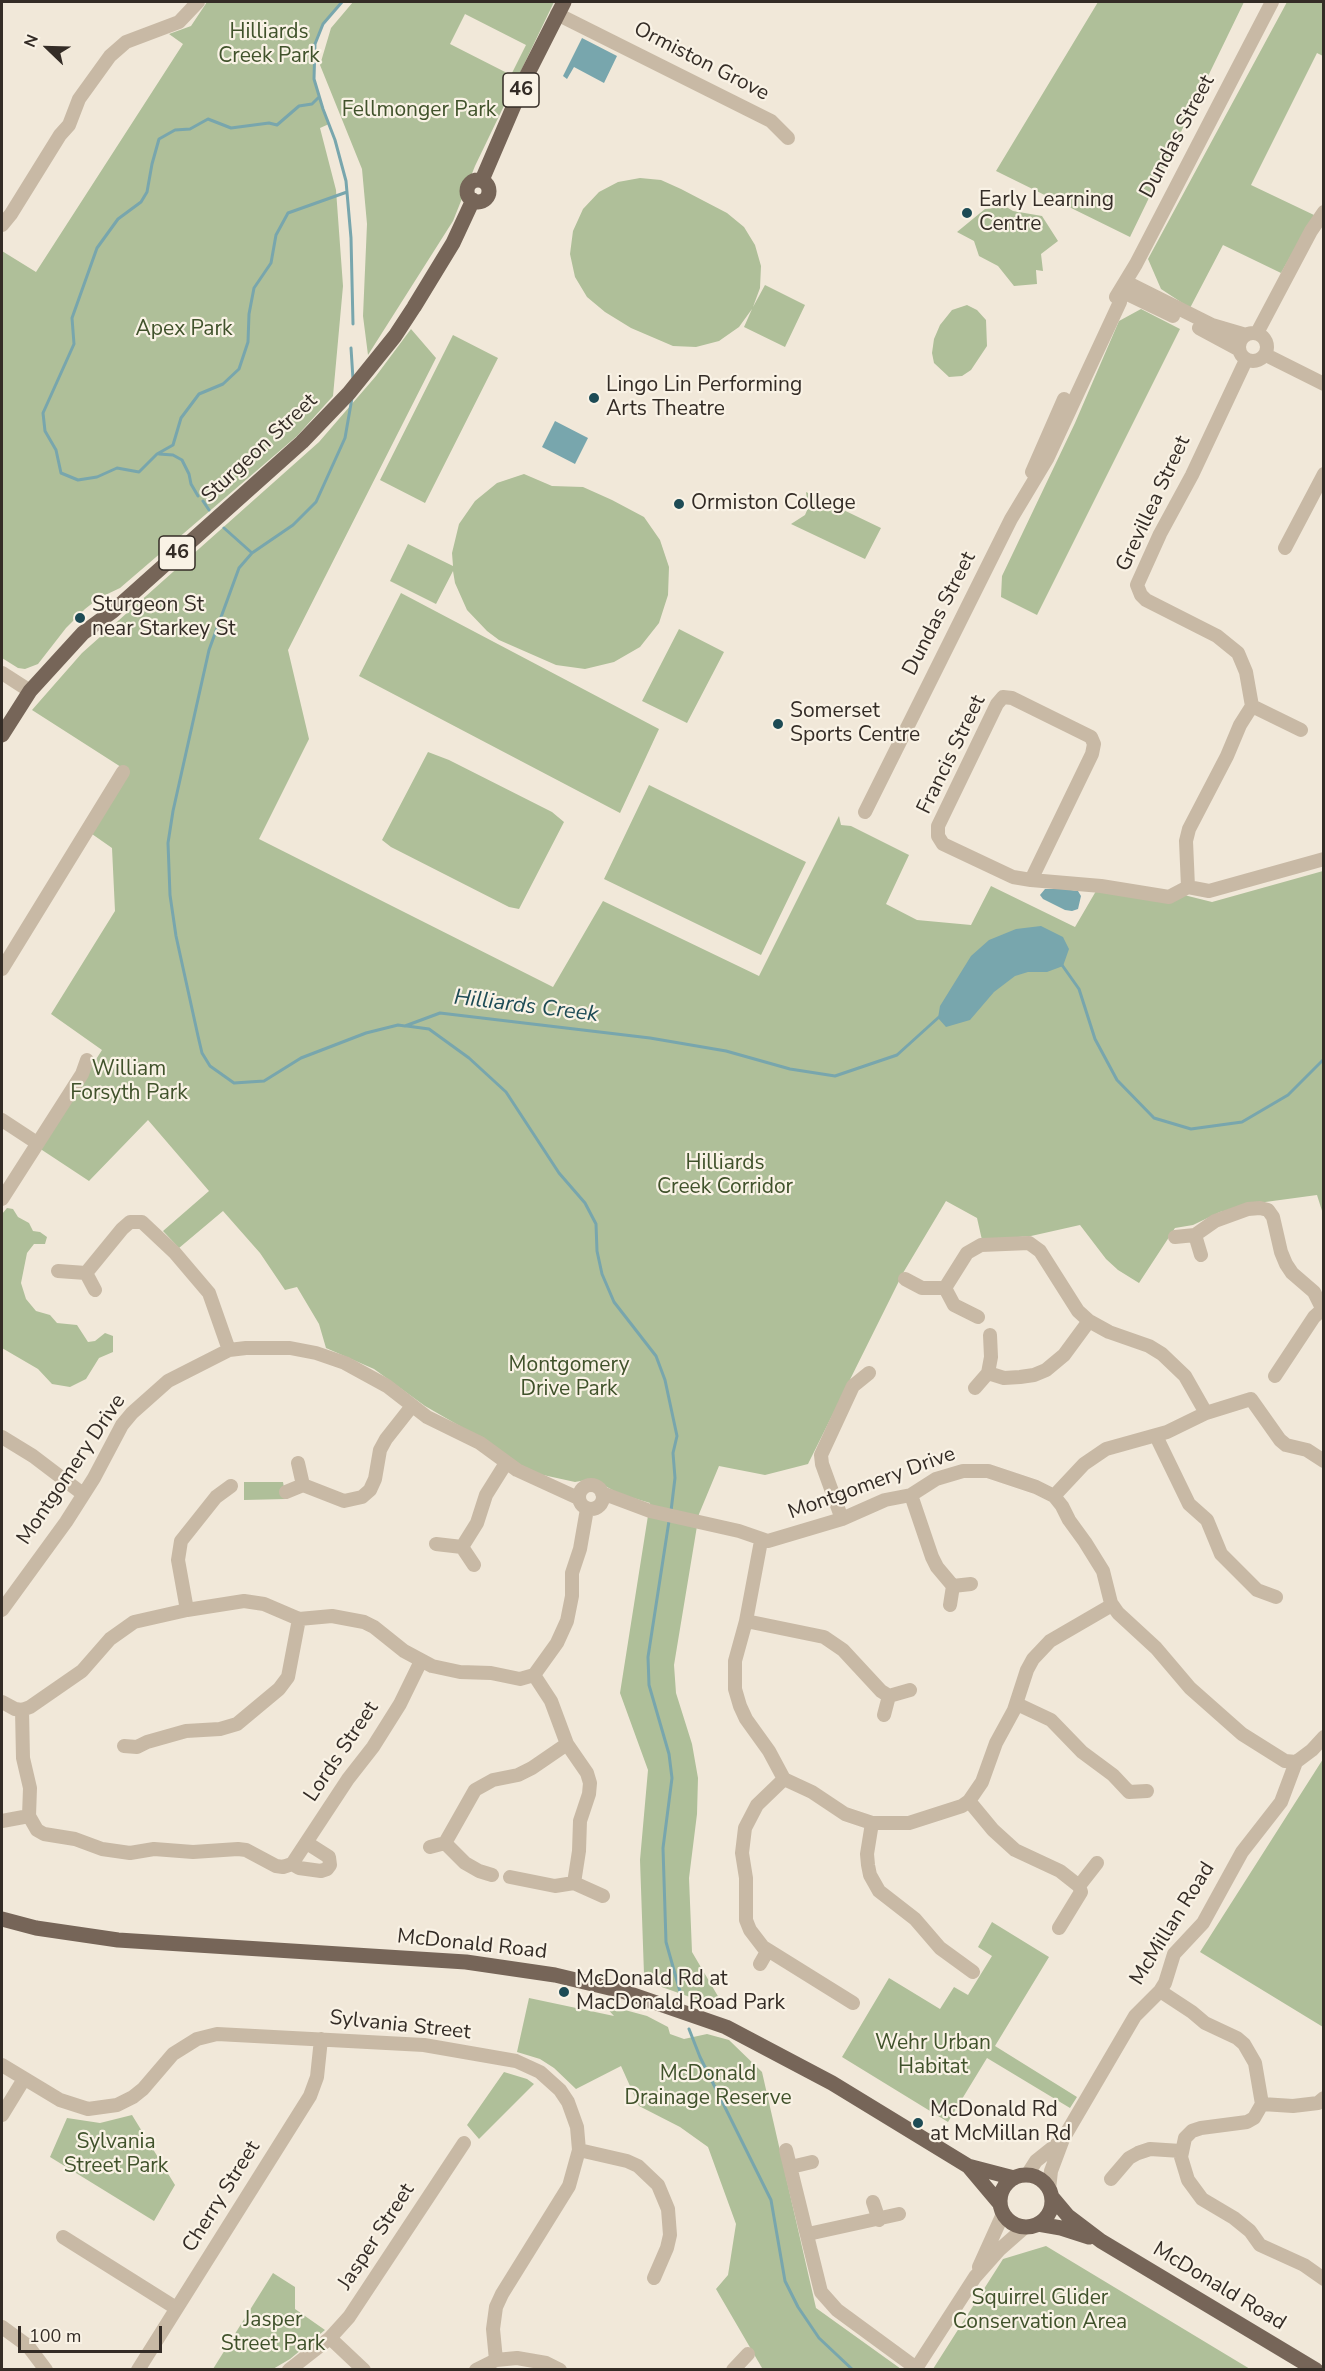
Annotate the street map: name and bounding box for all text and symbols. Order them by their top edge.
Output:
street label: Ormiston Grove [629,17,773,107]
north arrow [18,18,78,78]
park label: Hilliards Creek Park [218,20,320,70]
text: N [19,31,44,51]
street label: Dundas Street [1135,71,1221,203]
road number: 46 [503,73,539,107]
park label: Fellmonger Park [342,98,496,124]
place label: Early Learning Centre [979,188,1114,238]
marker: Early Learning Centre [960,206,974,220]
park label: Apex Park [136,317,232,343]
place label: Lingo Lin Performing Arts Theatre [606,373,802,423]
street label: Sturgeon Street [197,389,323,509]
marker: Lingo Lin Performing Arts Theatre [587,391,601,405]
street label: Grevillea Street [1112,432,1196,576]
place label: Ormiston College [691,491,856,517]
marker: Ormiston College [672,497,686,511]
road number: 46 [159,536,195,570]
street label: Dundas Street [898,548,982,680]
place label: Sturgeon St near Starkey St [92,593,236,643]
marker: Sturgeon St near Starkey St [73,611,87,625]
street label: Francis Street [912,691,992,819]
place label: Somerset Sports Centre [790,699,920,749]
marker: Somerset Sports Centre [771,717,785,731]
water label: Hilliards Creek [452,985,600,1029]
park label: William Forsyth Park [70,1057,188,1107]
park label: Hilliards Creek Corridor [657,1151,793,1201]
park label: Montgomery Drive Park [509,1353,629,1403]
street label: Montgomery Drive [12,1390,132,1550]
street label: Montgomery Drive [785,1442,959,1526]
street label: Lords Street [299,1697,385,1807]
street label: McMillan Road [1125,1858,1221,1990]
street label: McDonald Road [396,1925,548,1965]
place label: McDonald Rd at MacDonald Road Park [576,1967,785,2017]
marker: McDonald Rd at MacDonald Road Park [557,1985,571,1999]
street label: Sylvania Street [328,2006,472,2046]
park label: Wehr Urban Habitat [875,2031,991,2081]
park label: McDonald Drainage Reserve [624,2062,792,2112]
place label: McDonald Rd at McMillan Rd [930,2098,1071,2148]
marker: McDonald Rd at McMillan Rd [911,2116,925,2130]
park label: Sylvania Street Park [64,2130,168,2180]
street label: Cherry Street [178,2137,266,2257]
street label: Jasper Street [333,2179,421,2295]
street label: McDonald Road [1148,2237,1290,2337]
park label: Squirrel Glider Conservation Area [953,2286,1127,2336]
park label: Jasper Street Park [221,2308,325,2358]
scale bar [21,2314,165,2352]
text: 100 m [29,2324,81,2348]

